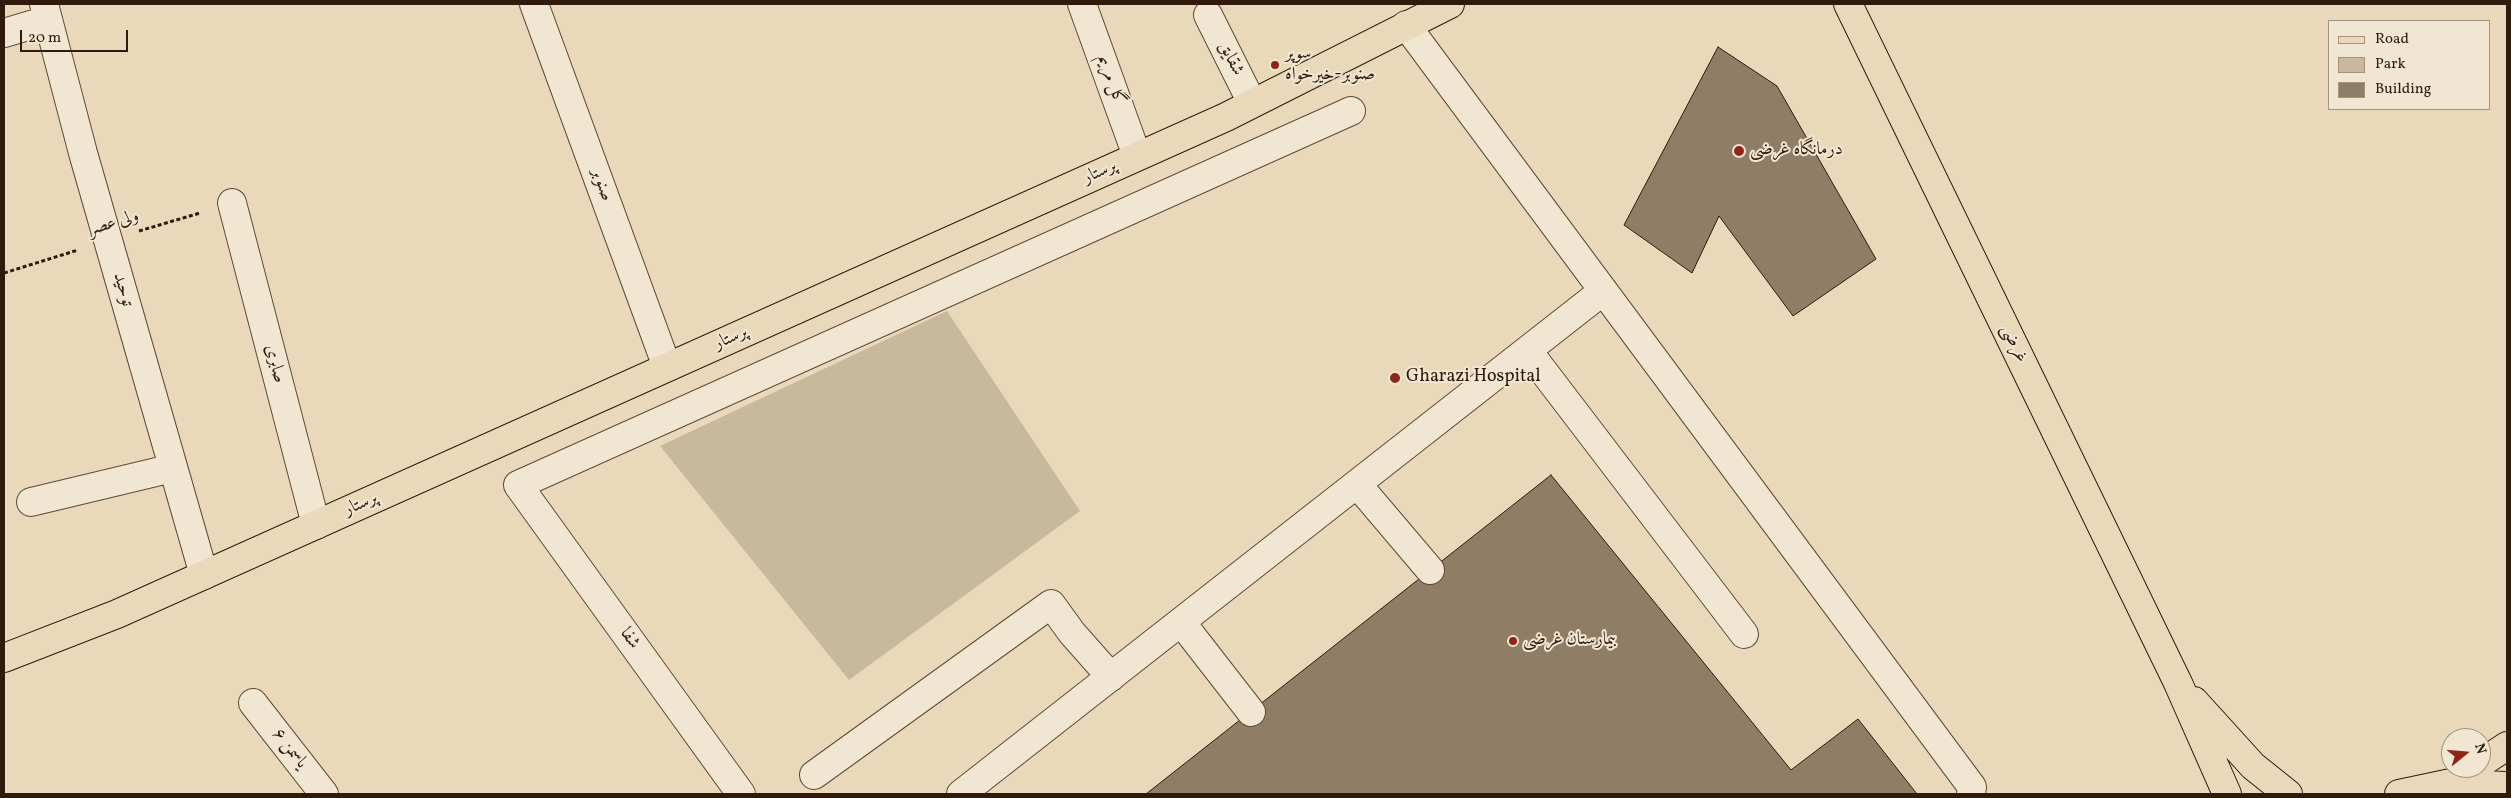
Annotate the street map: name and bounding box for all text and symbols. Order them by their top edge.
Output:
scale bar [22,20,130,52]
legend [2328,20,2491,110]
text: 20 m [28,28,61,49]
text: Road [2375,29,2409,50]
street label: شقایق [1212,38,1248,80]
place label: سوپر صنوبر-خیرخواه [1285,44,1375,86]
street label: گل مریم [1091,52,1129,108]
text: Park [2375,54,2406,75]
marker: سوپر صنوبر-خیرخواه [1269,59,1281,71]
text: Building [2375,79,2431,100]
place label: درمانگاه غرضی [1750,140,1843,162]
marker: درمانگاه غرضی [1732,144,1746,158]
street label: پرستار [1080,156,1120,190]
street label: صنوبر [585,166,617,204]
street label: ولی عصر [86,206,142,242]
street label: توحید [107,271,137,309]
street label: غرضی [1995,321,2031,367]
street label: پرستار [711,322,751,356]
street label: صابری [259,342,289,386]
place label: Gharazi Hospital [1406,367,1541,389]
marker: Gharazi Hospital [1388,371,1402,385]
street label: پرستار [341,488,381,522]
street label: شفا [614,624,644,654]
place label: بیمارستان غرضی [1523,630,1616,652]
marker: بیمارستان غرضی [1507,635,1519,647]
street label: یاسمن ۶ [267,725,311,773]
north arrow [2441,728,2491,778]
text: N [2469,741,2490,756]

